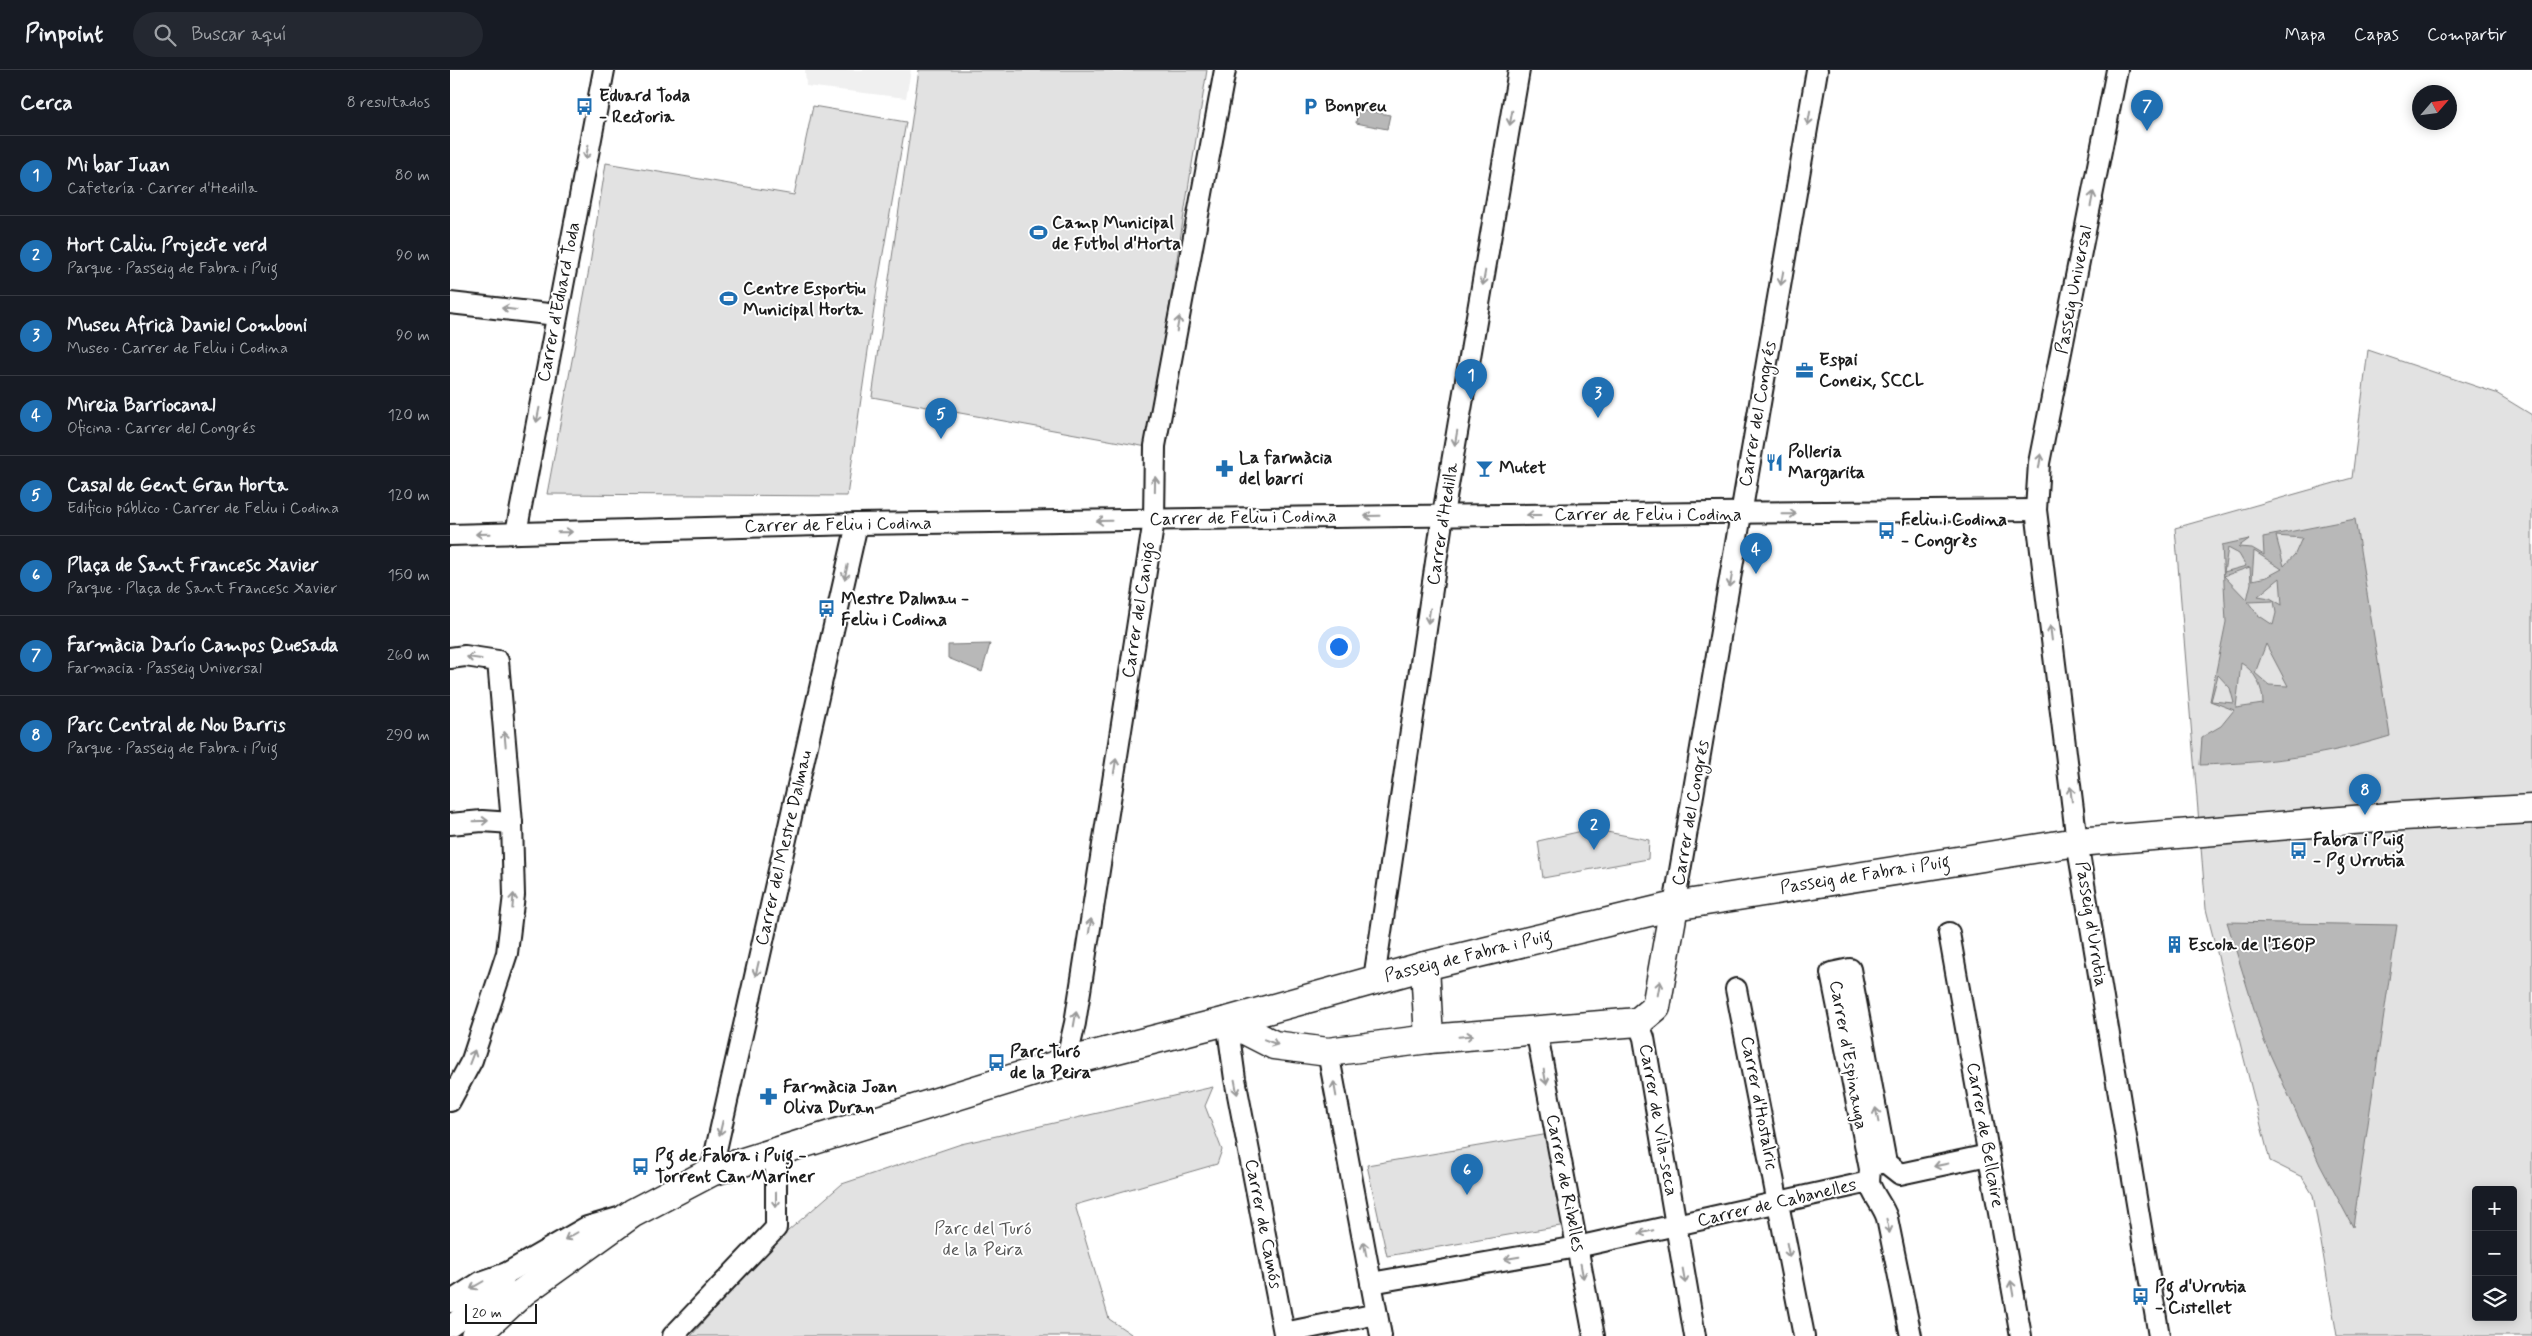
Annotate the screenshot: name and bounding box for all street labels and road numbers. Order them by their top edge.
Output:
street label: Carrer d'Eduard Toda [532,220,586,384]
street label: Passeig Universal [2050,224,2098,356]
street label: Carrer del Congrés [1733,339,1784,489]
street label: Carrer d'Hedilla [1421,461,1465,587]
street label: Carrer de Feliu i Codina [1554,503,1742,527]
street label: Carrer de Feliu i Codina [1149,504,1337,532]
street label: Carrer de Feliu i Codina [744,511,932,539]
street label: Carrer del Canigó [1116,540,1163,680]
street label: Carrer del Congrés [1666,738,1717,888]
street label: Carrer del Mestre Dalmau [750,748,818,948]
street label: Passeig de Fabra i Puig [1778,850,1952,902]
street label: Passeig d'Urrutia [2069,859,2113,989]
street label: Passeig de Fabra i Puig [1382,924,1555,990]
street label: Carrer d'Espinauga [1823,979,1873,1131]
street label: Carrer d'Hostalric [1734,1034,1784,1172]
street label: Carrer de Vila-seca [1633,1042,1683,1198]
street label: Carrer de Bellcaire [1960,1061,2010,1210]
street label: Carrer de Ribelles [1540,1112,1590,1254]
street label: Carrer de Camós [1239,1157,1287,1291]
street label: Carrer de Cabanelles [1695,1173,1859,1233]

